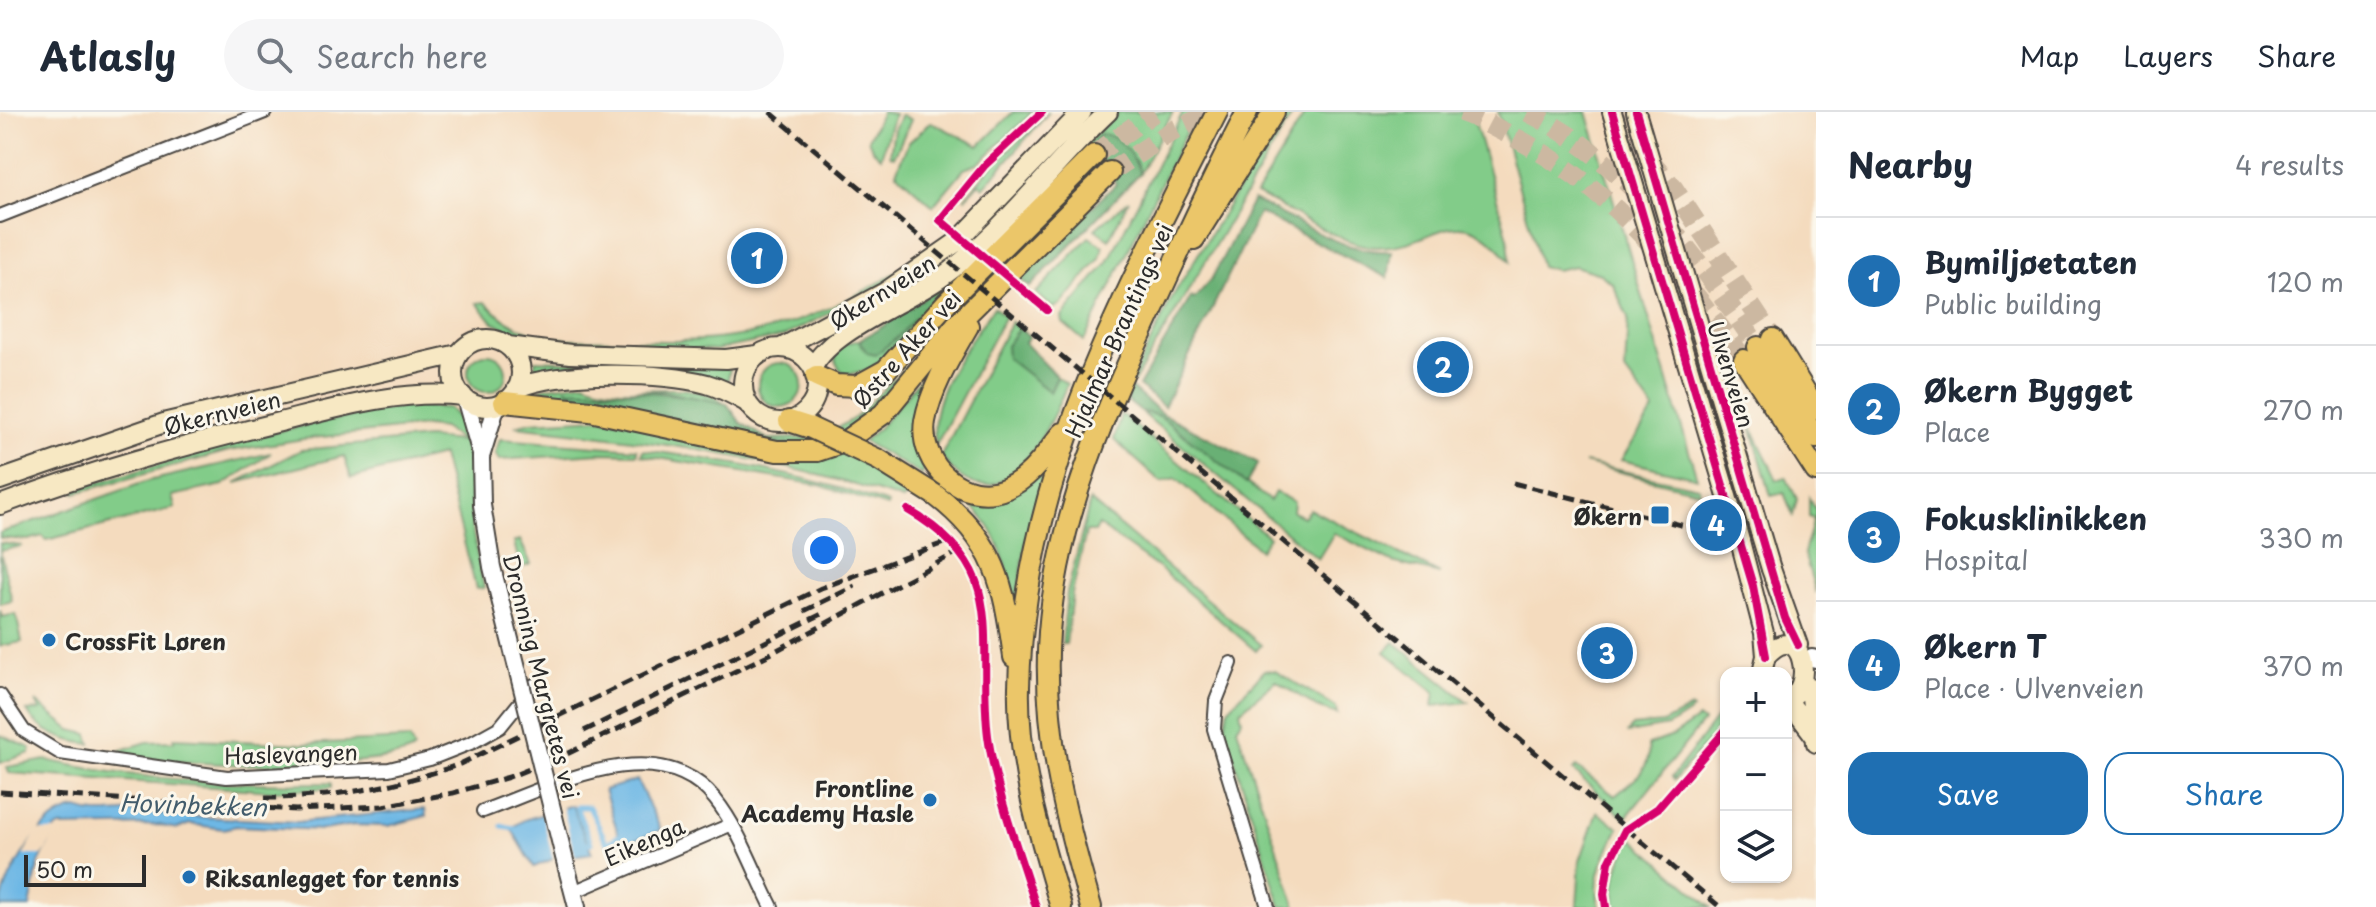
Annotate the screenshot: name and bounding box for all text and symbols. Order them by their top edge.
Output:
search box [224,19,784,91]
text: Atlasly [40,27,176,84]
icon: search [252,33,296,77]
text: Search here [316,33,488,78]
text: Map [2019,34,2079,77]
text: Layers [2123,34,2213,77]
text: Share [2257,34,2336,77]
text: Nearby [1848,138,1973,190]
text: 4 results [2235,145,2344,184]
street label: Hjalmar Brantings vei [1056,218,1180,442]
pin: 1 [731,228,783,288]
text: Bymiljøetaten [1924,239,2137,284]
street label: Økernveien [823,245,941,337]
text: 1 [1868,262,1880,301]
text: 120 m [2267,262,2344,301]
street label: Østre Aker vei [844,282,968,414]
text: Public building [1924,284,2102,323]
street label: Ulvenveien [1700,317,1764,431]
pin: 2 [1417,337,1469,397]
text: Økern Bygget [1924,367,2133,412]
street label: Økernveien [160,382,284,442]
text: 2 [1865,390,1883,429]
text: 270 m [2263,390,2344,429]
text: Place [1924,412,1990,451]
pin: 4 [1690,495,1742,555]
text: Fokusklinikken [1924,495,2147,540]
place label: Økern [1573,499,1642,532]
marker: Økern [1649,504,1671,526]
text: 3 [1865,518,1883,557]
text: 330 m [2259,518,2344,557]
your location [804,530,844,570]
text: Hospital [1924,540,2028,579]
street label: Dronning Margretes vei [496,550,588,802]
pin: 3 [1581,623,1633,683]
text: Økern T [1924,623,2047,668]
place label: CrossFit Løren [65,624,226,657]
marker: CrossFit Løren [40,631,58,649]
text: 4 [1865,646,1883,685]
text: 370 m [2262,646,2344,685]
map controls [1720,667,1792,883]
button: + [1720,667,1792,739]
text: Place · Ulvenveien [1924,668,2144,707]
street label: Haslevangen [224,734,358,772]
button: − [1720,739,1792,811]
button: Save [1848,752,2088,835]
button: Share [2104,752,2344,835]
place label: Frontline Academy Hasle [740,771,915,829]
water label: Hovinbekken [119,783,269,825]
marker: Frontline Academy Hasle [921,791,939,809]
street label: Eikenga [598,808,690,873]
button: layers [1720,811,1792,883]
scale bar [24,851,146,887]
text: 50 m [36,852,93,885]
place label: Riksanlegget for tennis [205,861,459,894]
marker: Riksanlegget for tennis [180,868,198,886]

